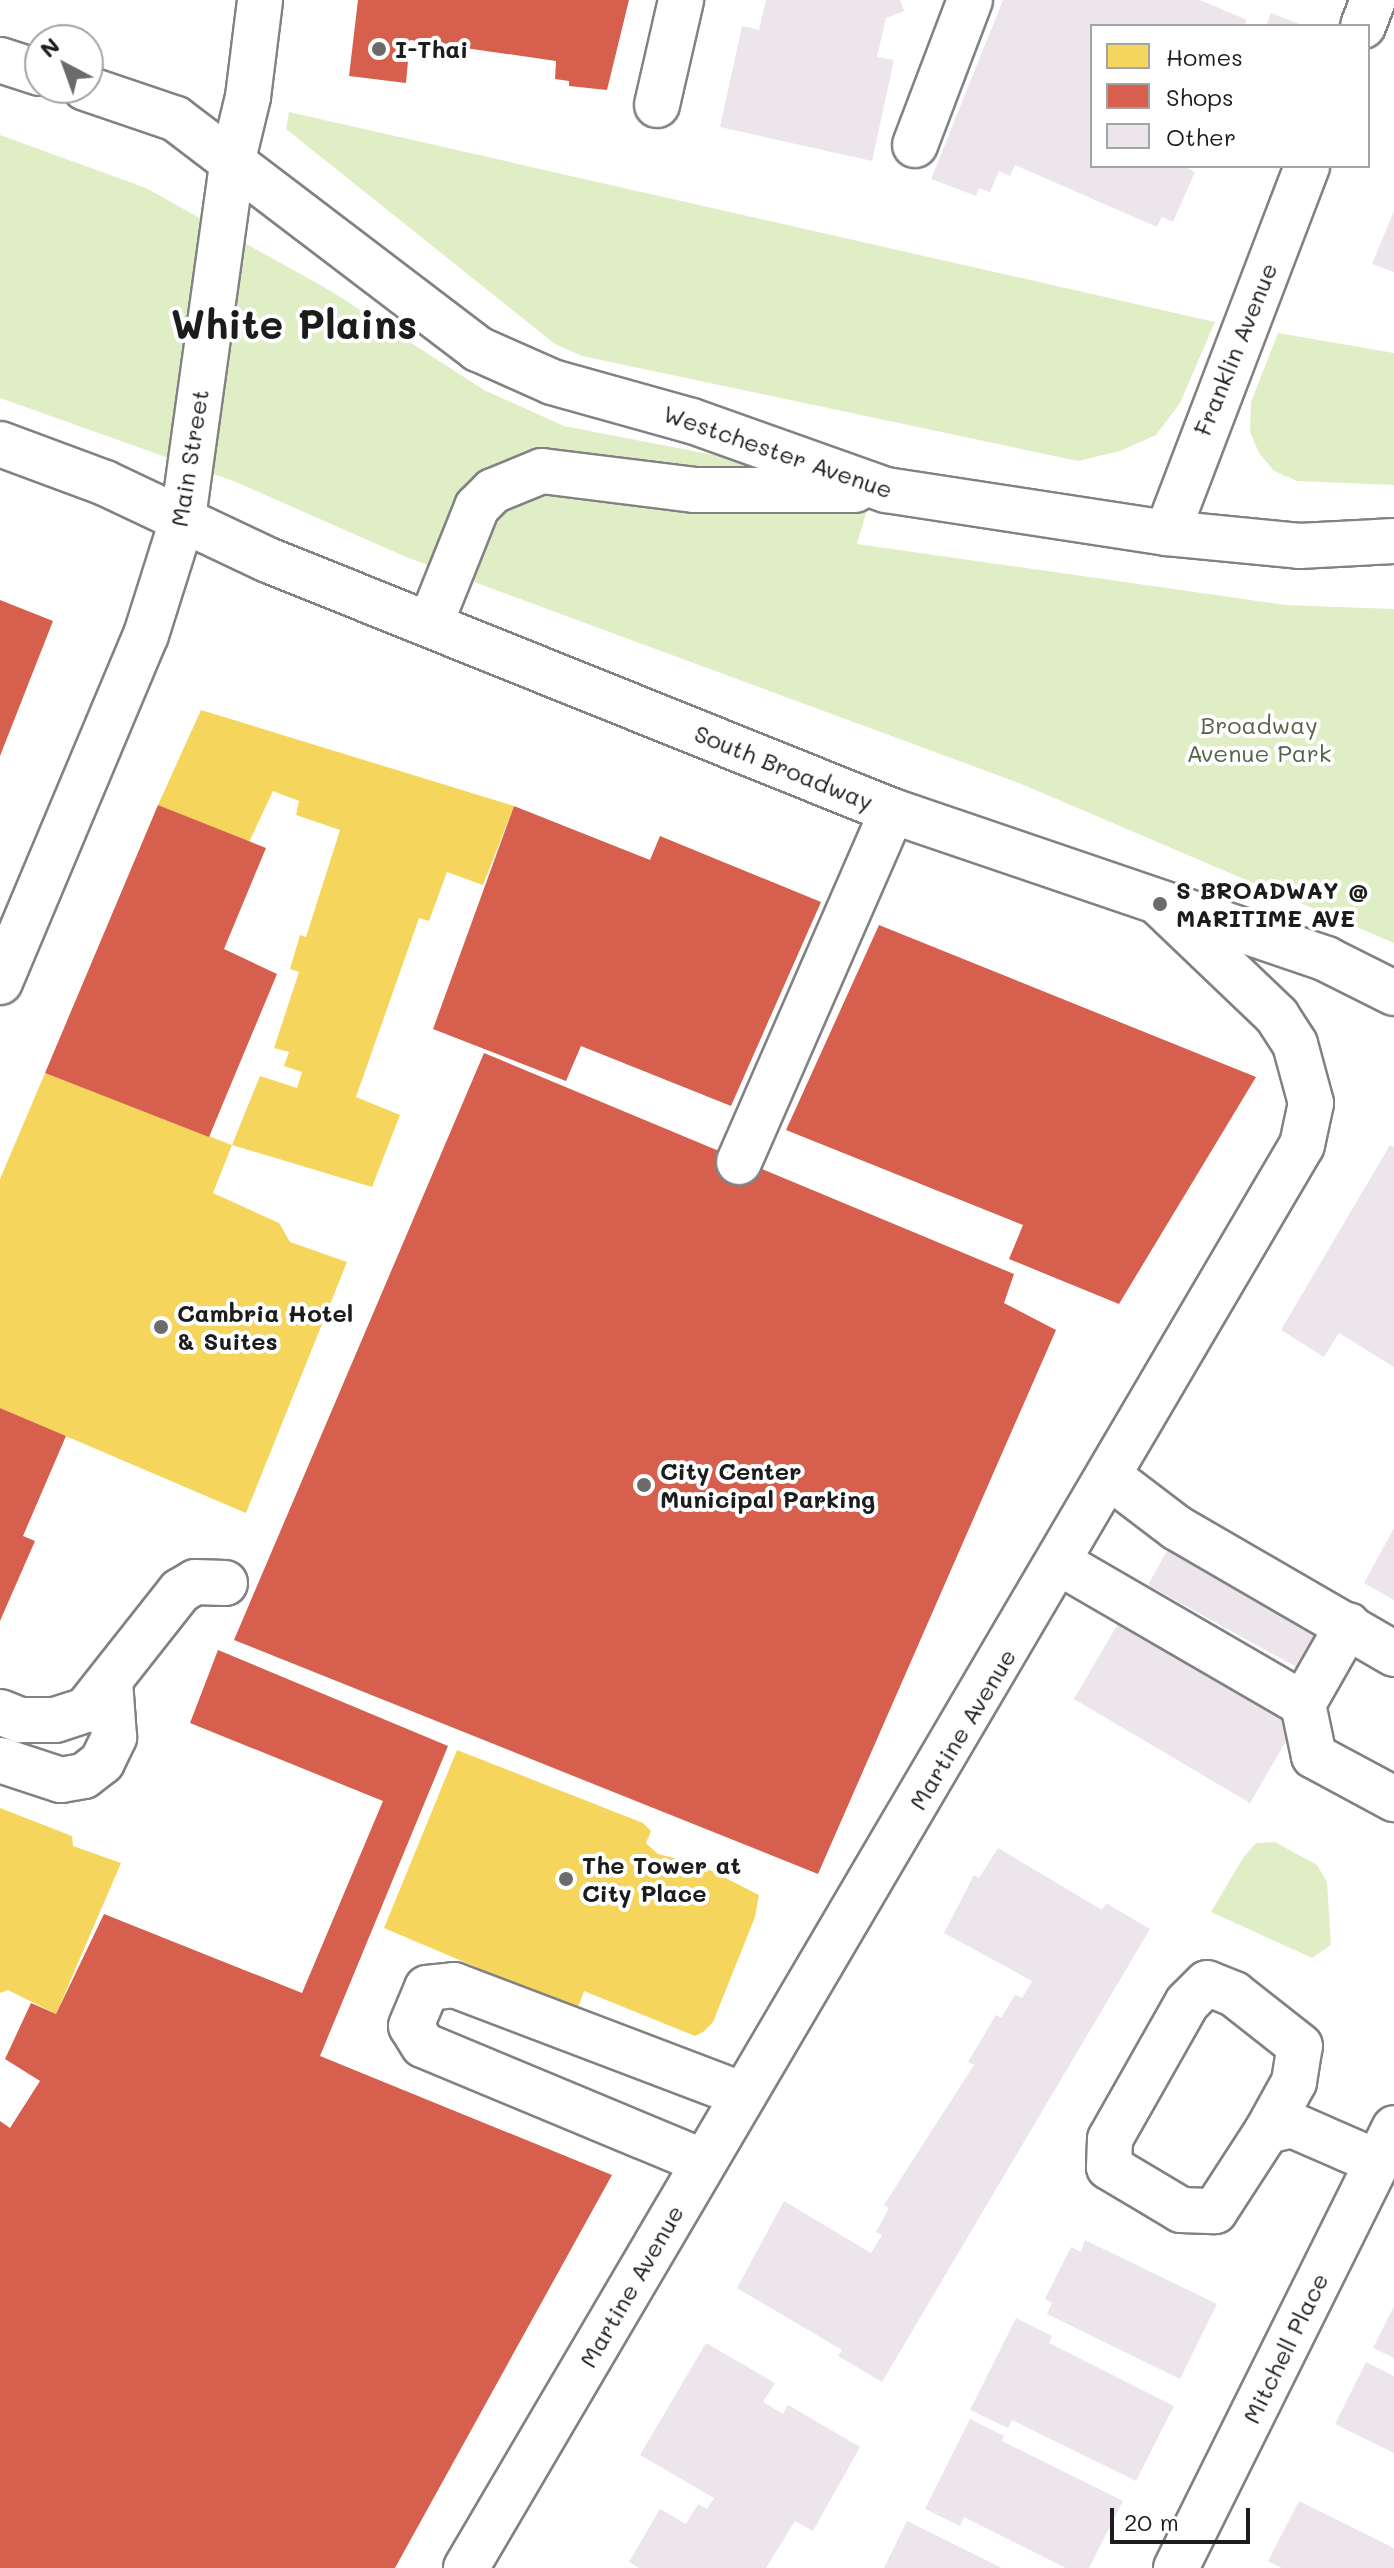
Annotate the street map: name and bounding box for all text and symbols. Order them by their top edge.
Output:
north arrow [24,24,104,104]
legend [1090,24,1370,168]
text: N [33,31,65,63]
place label: I-Thai [395,35,468,63]
marker: I-Thai [370,40,388,58]
text: Homes [1166,41,1243,72]
text: Shops [1166,81,1234,112]
text: Other [1166,121,1236,152]
street label: Franklin Avenue [1187,258,1283,440]
district label: White Plains [171,299,417,347]
street label: Main Street [164,387,214,529]
street label: Westchester Avenue [660,398,896,504]
park label: Broadway Avenue Park [1186,711,1332,767]
street label: South Broadway [690,718,878,816]
place label: S BROADWAY @ MARITIME AVE [1176,876,1369,932]
marker: S BROADWAY @ MARITIME AVE [1151,895,1169,913]
place label: Cambria Hotel & Suites [177,1299,353,1355]
marker: Cambria Hotel & Suites [152,1318,170,1336]
place label: City Center Municipal Parking [660,1457,875,1513]
marker: City Center Municipal Parking [635,1476,653,1494]
street label: Martine Avenue [903,1643,1021,1815]
place label: The Tower at City Place [582,1851,741,1907]
marker: The Tower at City Place [557,1870,575,1888]
street label: Martine Avenue [573,2200,689,2372]
street label: Mitchell Place [1236,2268,1334,2428]
scale bar [1114,2492,1254,2542]
text: 20 m [1124,2506,1179,2537]

